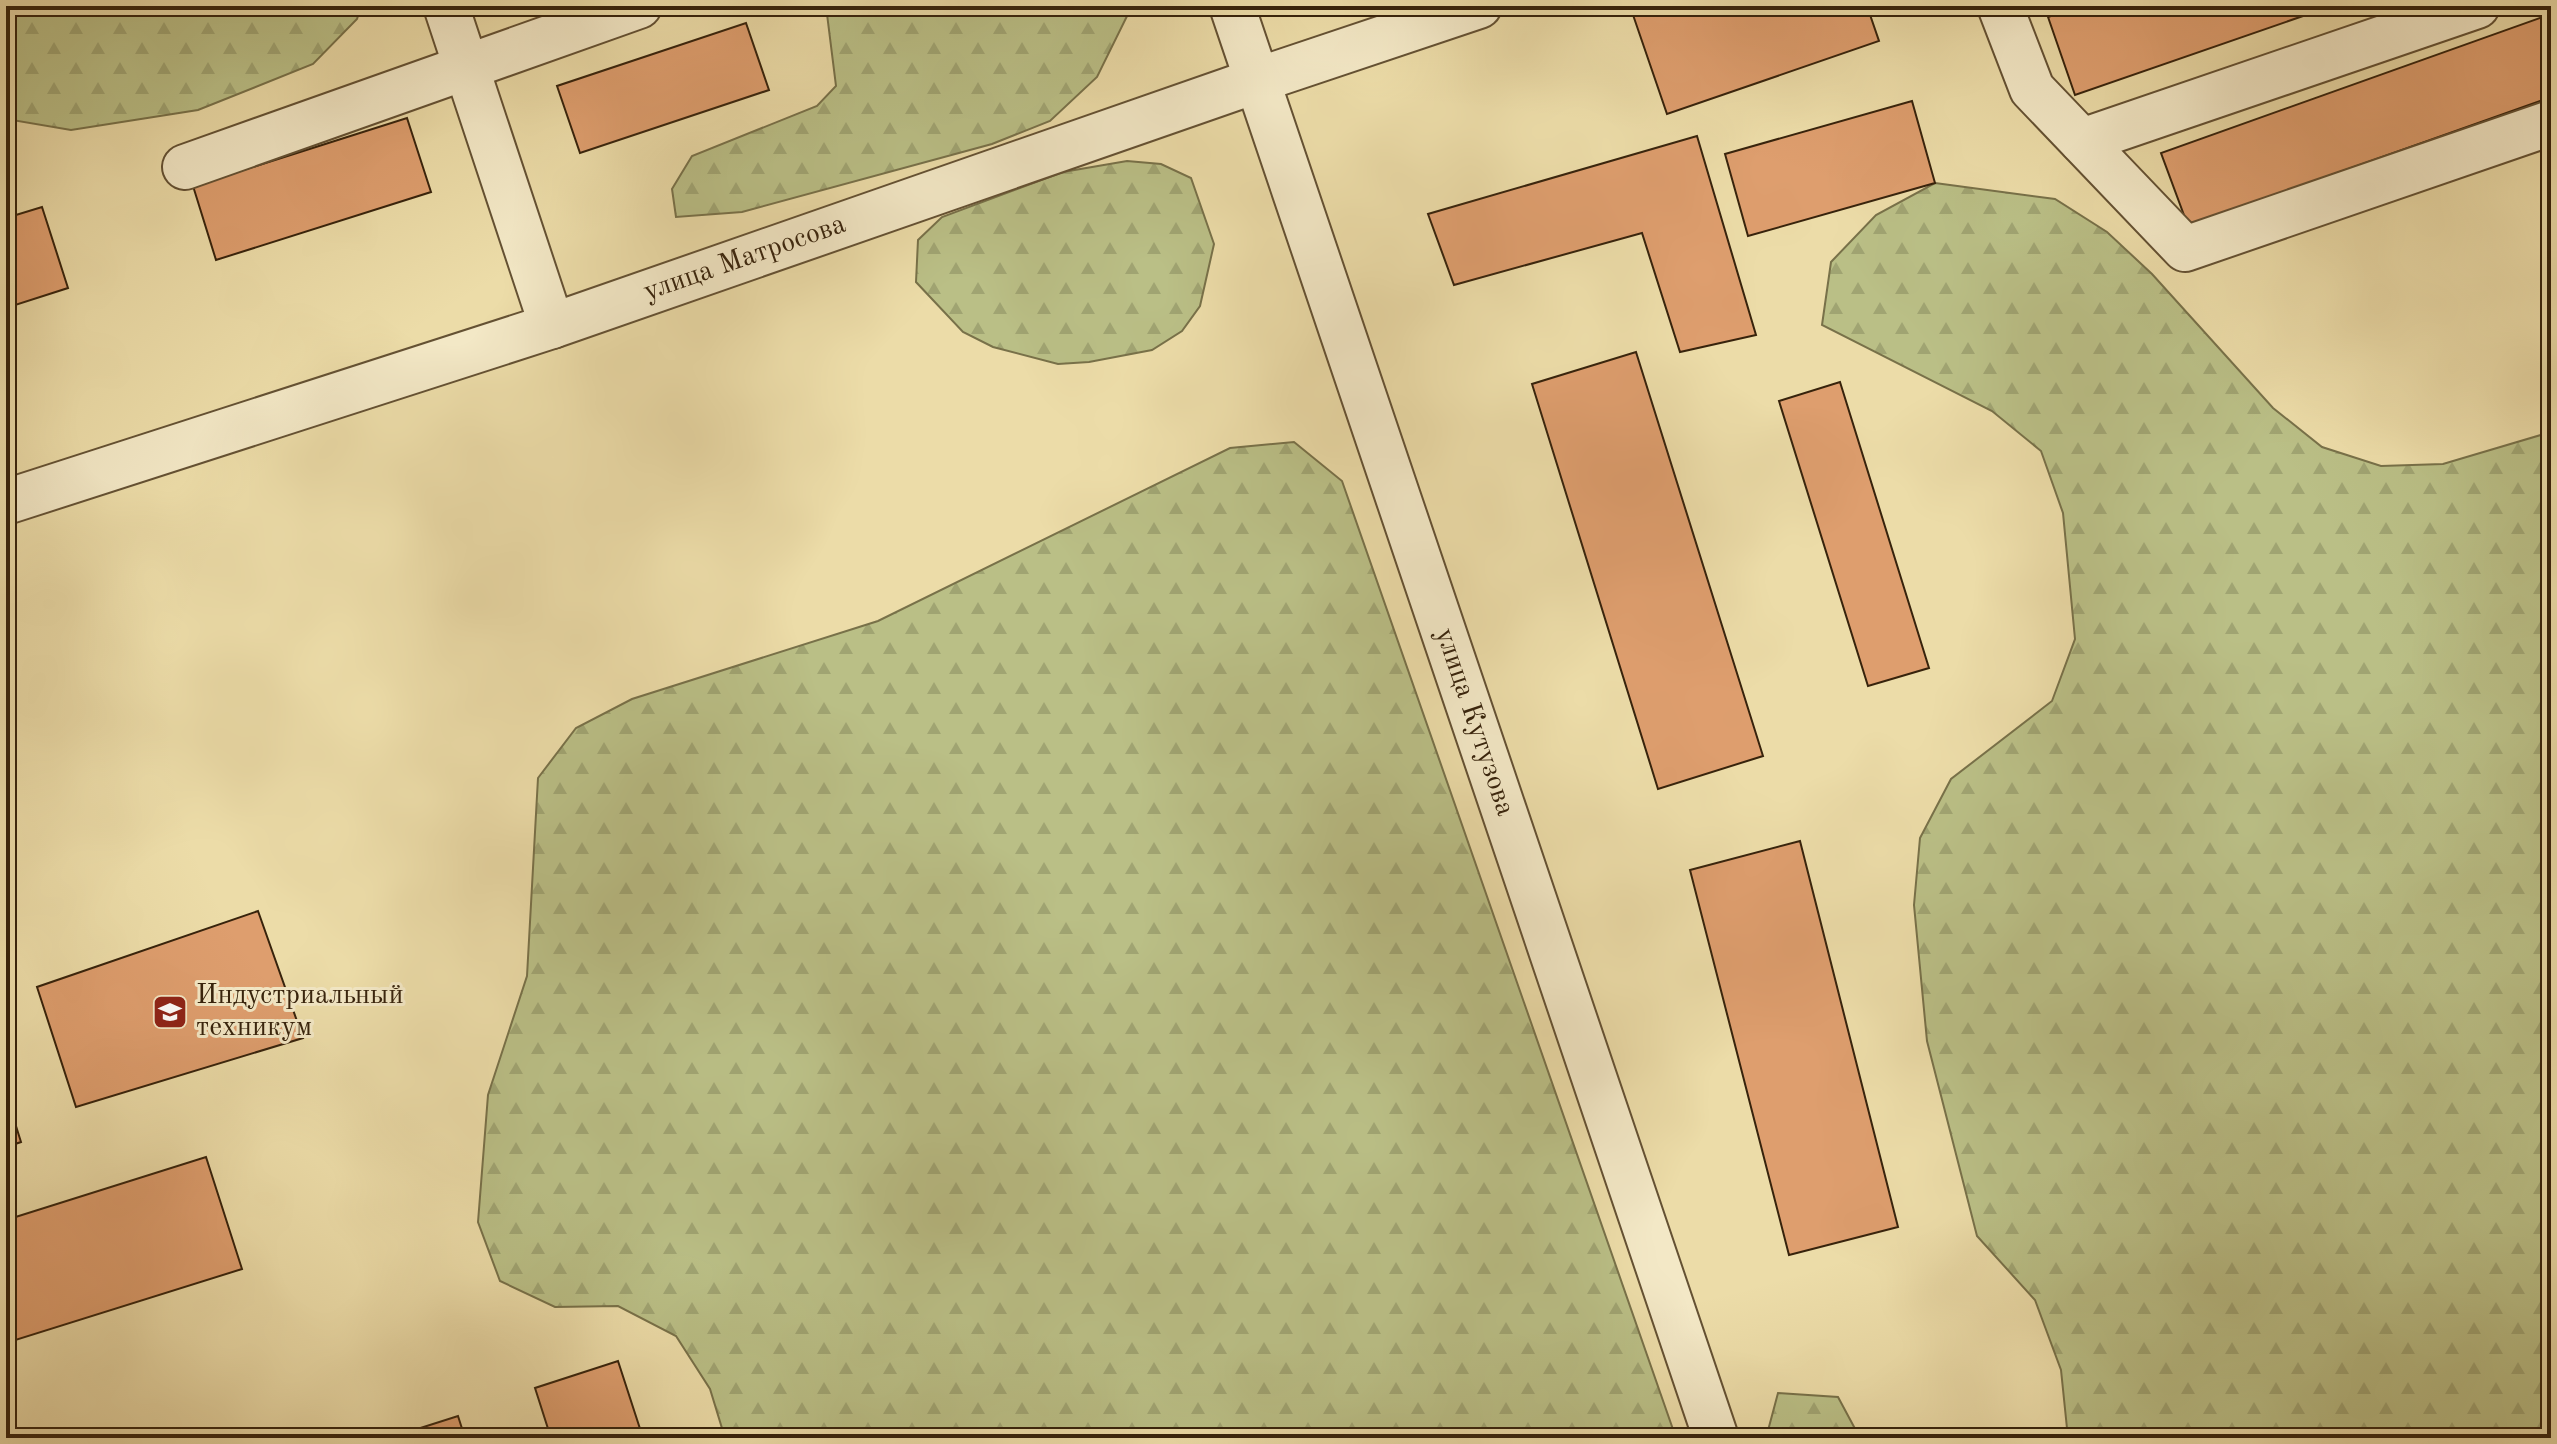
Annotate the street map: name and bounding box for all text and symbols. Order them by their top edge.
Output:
street label: улица Матросова [640,211,850,307]
street label: улица Кутузова [1429,625,1519,820]
place label: Индустриальный техникум [196,982,404,1042]
school or university icon: Индустриальный техникум [151,993,189,1031]

